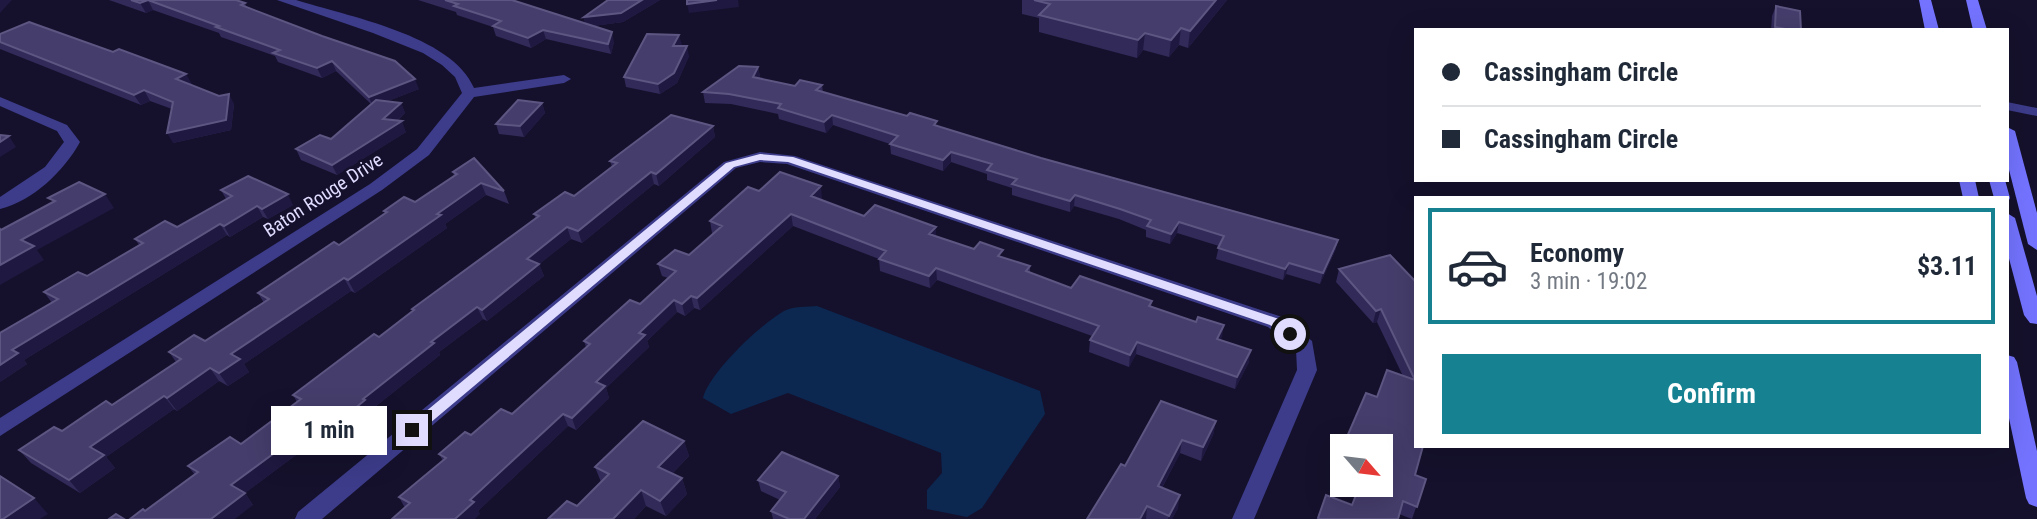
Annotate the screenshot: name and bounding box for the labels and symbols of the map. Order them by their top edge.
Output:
street label: Baton Rouge Drive [259,148,387,242]
route start [1274,318,1306,350]
callout: 1 min [272,406,388,454]
route end [396,414,428,446]
north arrow [1330,434,1393,497]

